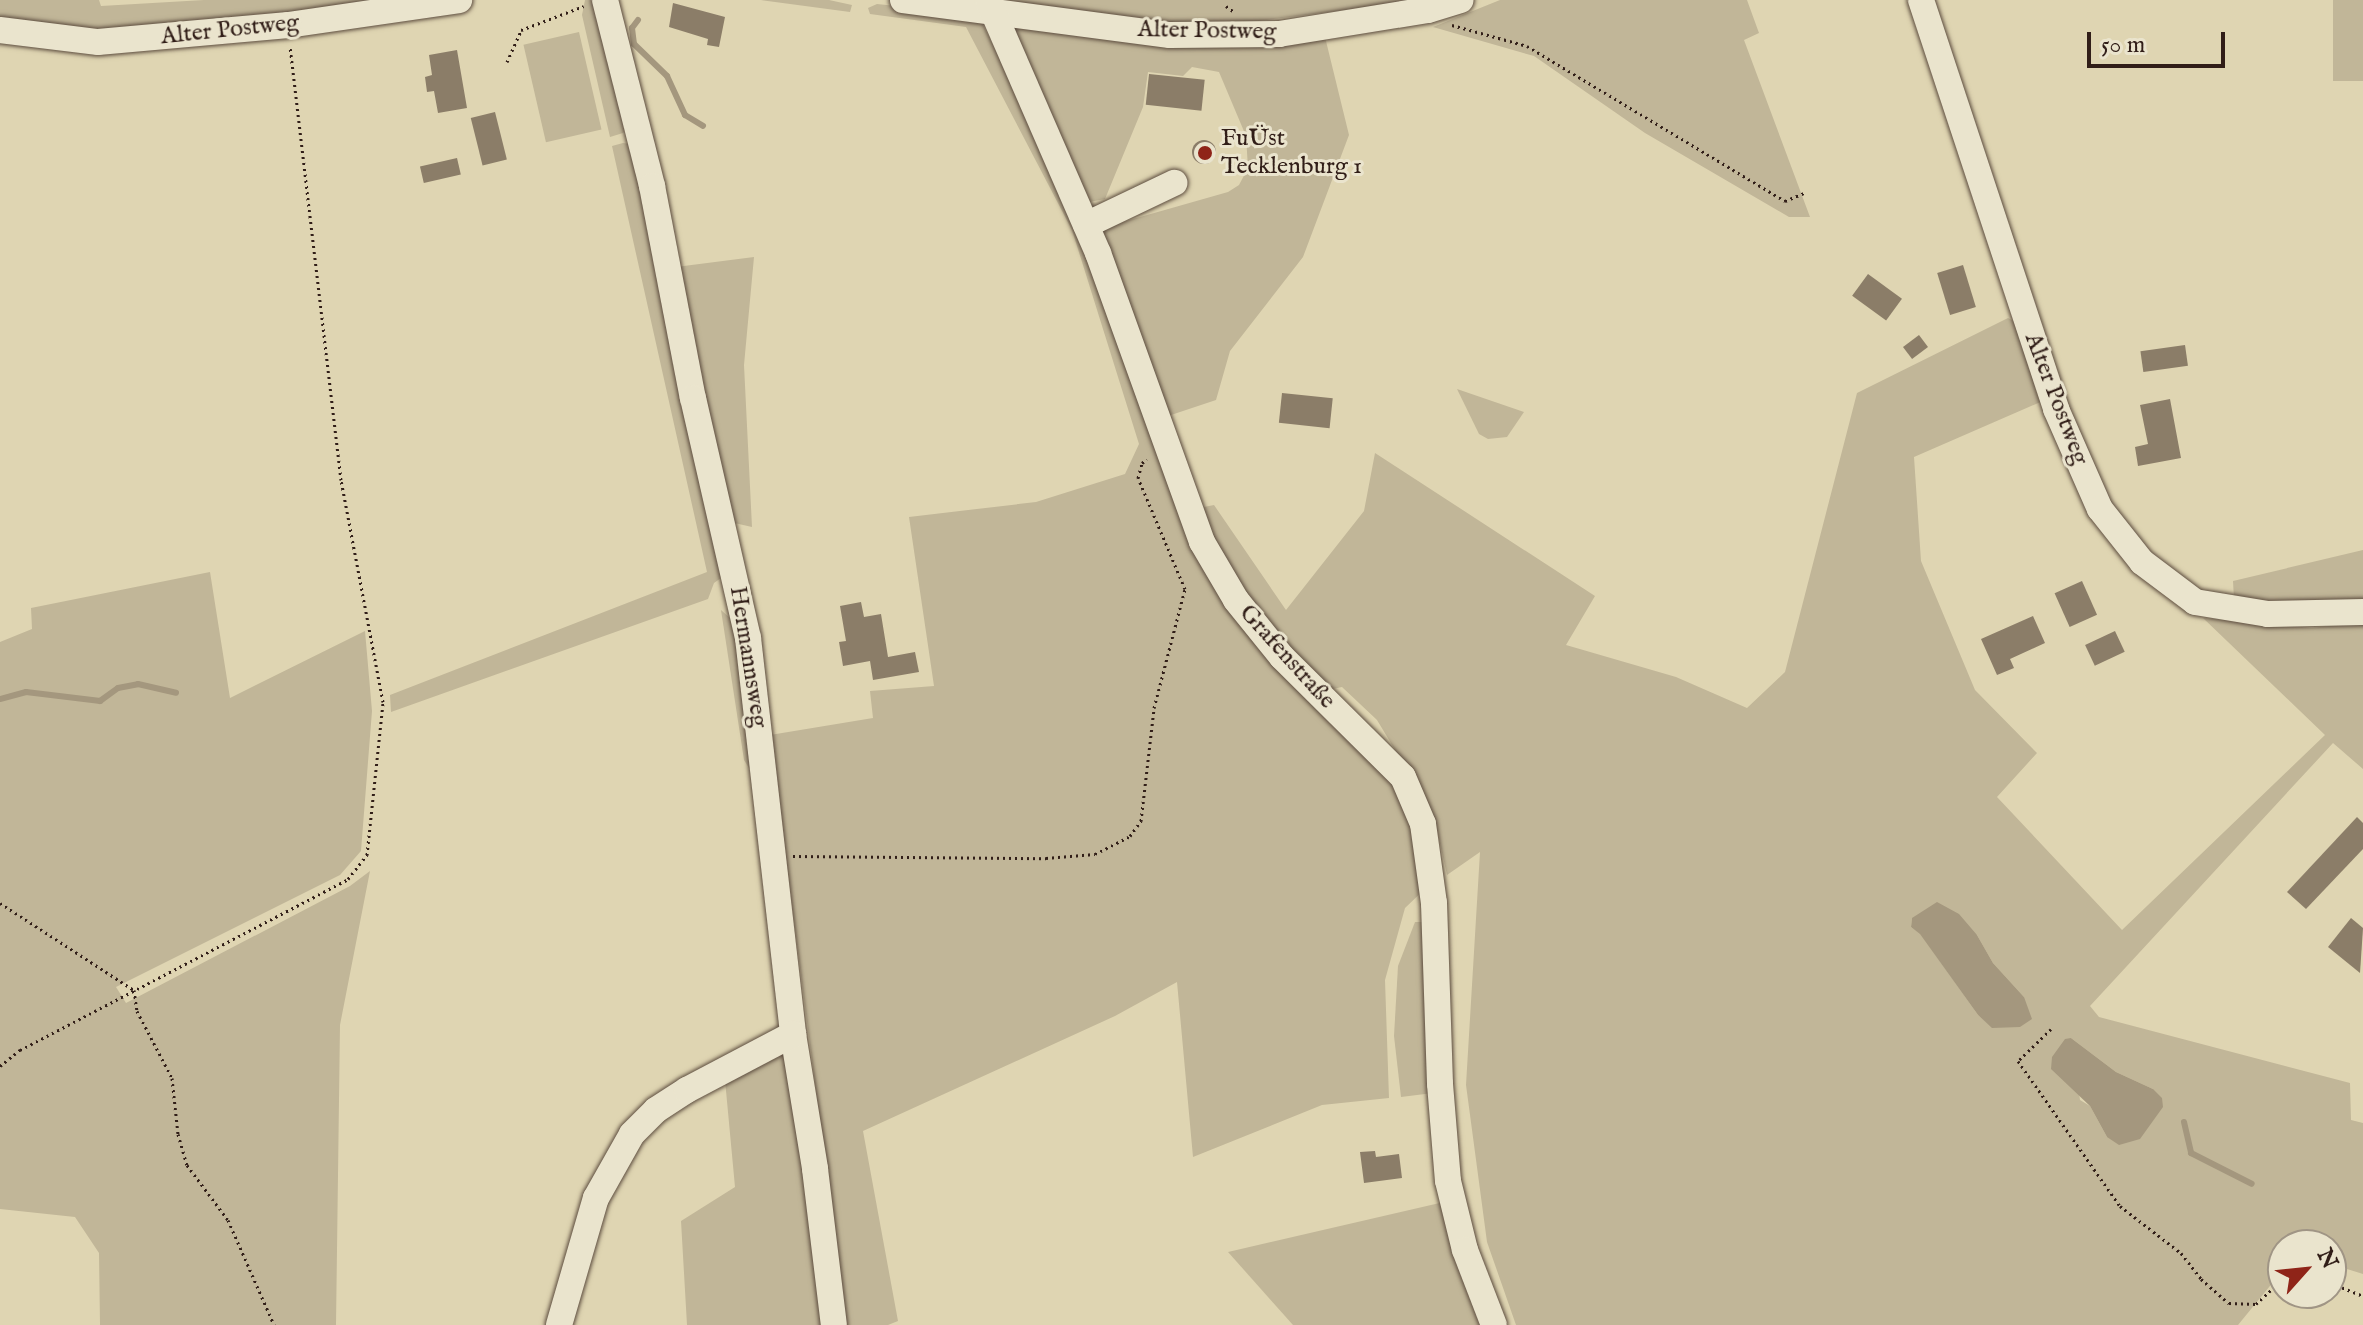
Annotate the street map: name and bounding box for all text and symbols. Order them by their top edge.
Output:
street label: Alter Postweg [159,8,301,52]
street label: Alter Postweg [1137,15,1277,47]
scale bar [2091,16,2229,66]
text: 50 m [2101,30,2145,61]
place label: FuÜst Tecklenburg 1 [1221,125,1362,181]
marker: FuÜst Tecklenburg 1 [1196,144,1214,162]
street label: Alter Postweg [2018,329,2094,469]
street label: Hermannsweg [723,584,773,730]
street label: Grafenstraße [1233,599,1341,715]
north arrow [2267,1229,2347,1309]
text: N [2310,1244,2343,1274]

